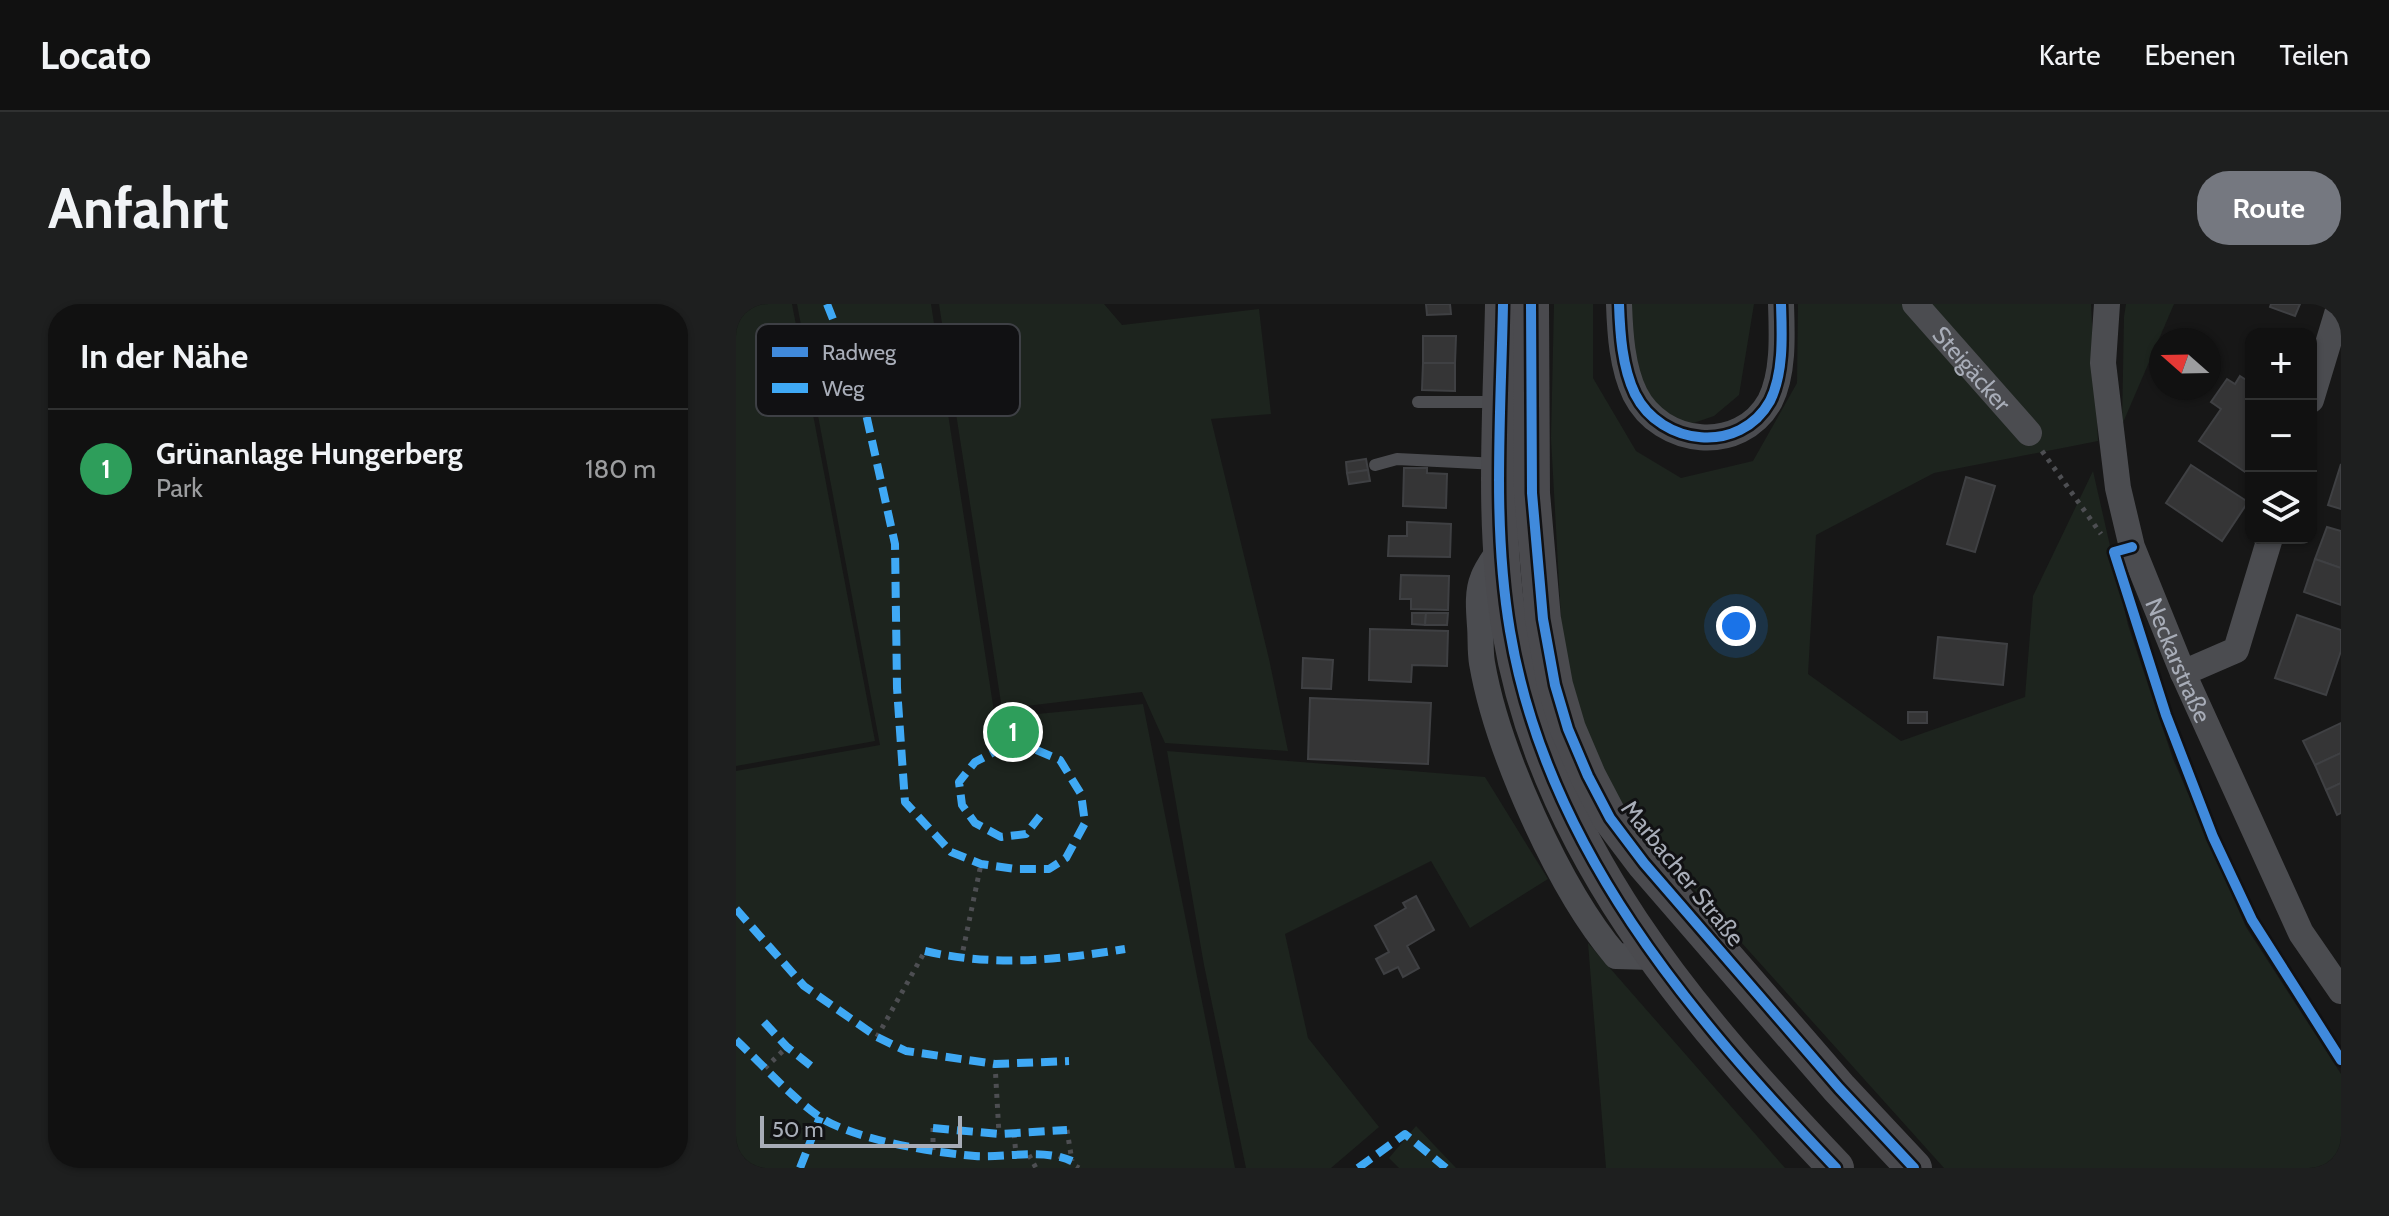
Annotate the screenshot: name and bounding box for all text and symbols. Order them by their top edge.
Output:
text: Locato [40,32,151,79]
text: Karte [2039,38,2101,72]
text: Ebenen [2145,38,2236,72]
text: Teilen [2280,38,2349,72]
button: Route [2197,171,2341,245]
text: Anfahrt [48,174,229,242]
street label: Steigäcker [1927,320,2017,417]
legend [756,324,1020,416]
north arrow [2149,328,2221,400]
map controls [2245,328,2317,544]
button: + [2245,328,2317,400]
text: In der Nähe [80,335,248,377]
text: Radweg [822,339,897,366]
text: Weg [822,375,865,402]
button: − [2245,400,2317,472]
text: Grünanlage Hungerberg [156,435,462,472]
text: 1 [101,453,111,485]
text: 180 m [585,453,656,485]
text: Park [156,472,203,504]
button: layers [2245,472,2317,544]
street label: Neckarstraße [2140,594,2218,727]
your location [1716,606,1756,646]
pin: 1 [987,702,1039,762]
street label: Marbacher Straße [1615,794,1751,952]
scale bar [760,1112,962,1148]
text: 50 m [772,1116,824,1143]

